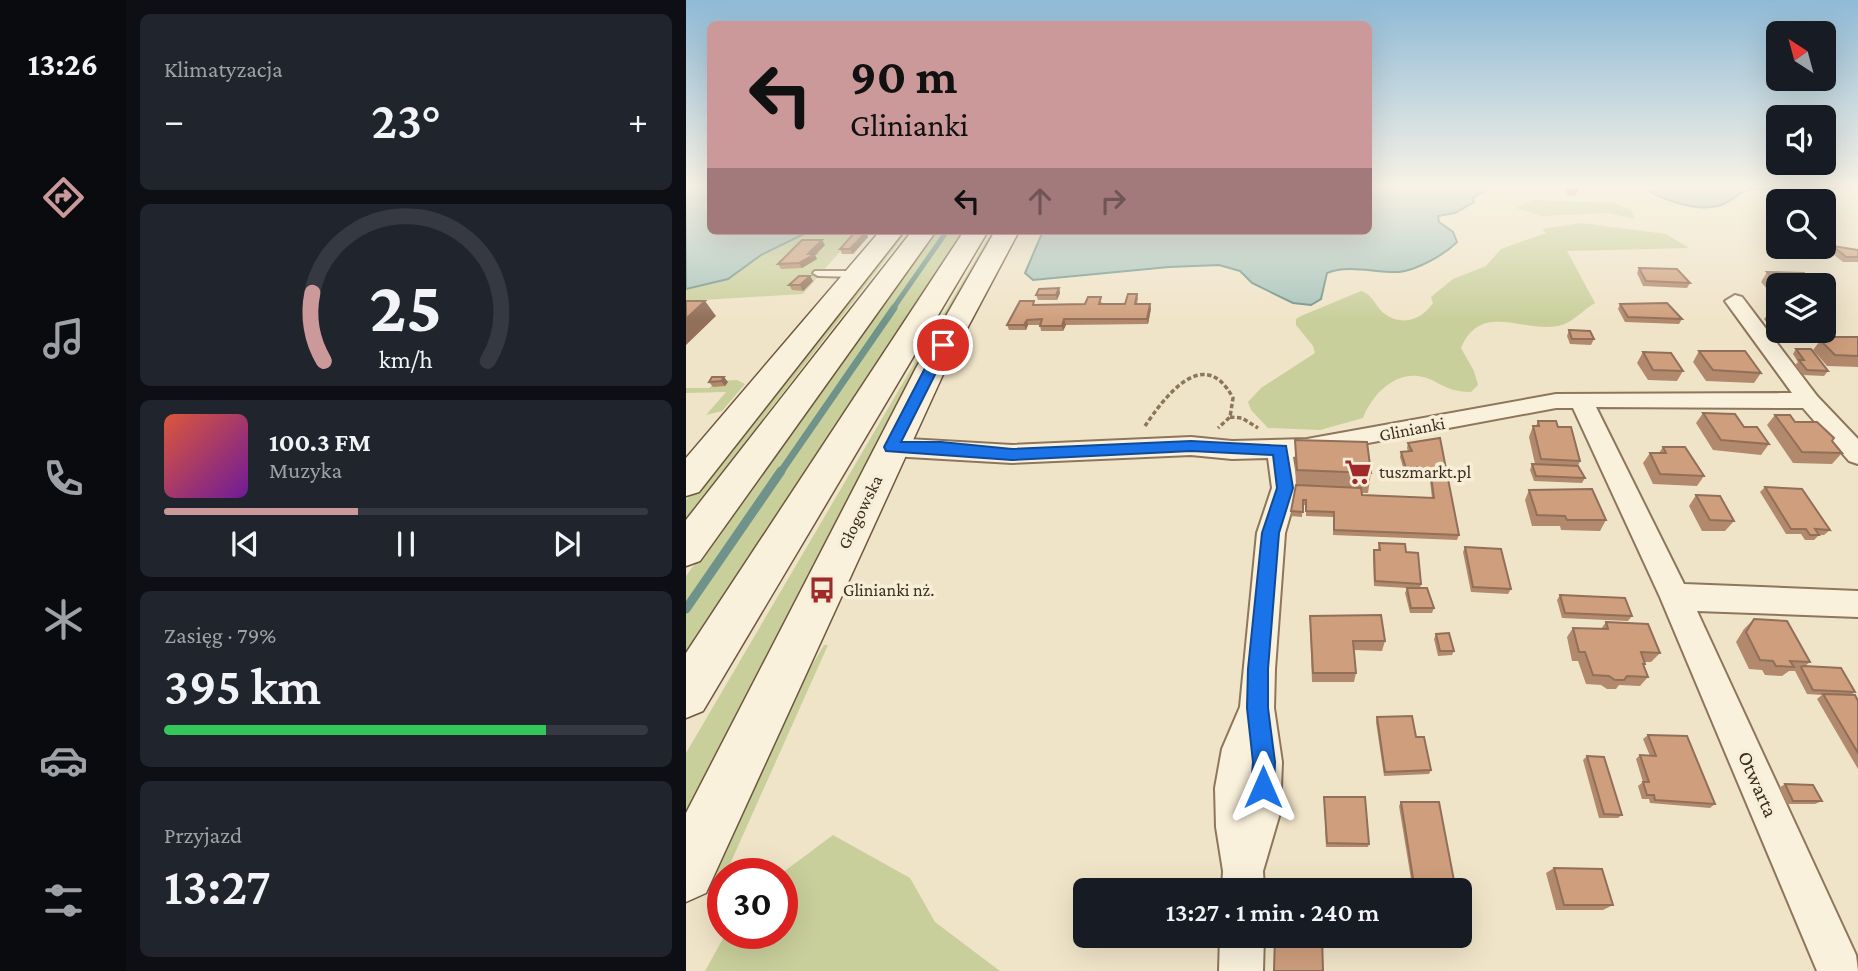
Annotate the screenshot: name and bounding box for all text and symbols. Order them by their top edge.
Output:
north arrow [1766,21,1836,91]
map controls [1766,21,1836,343]
text: 13:26 [28,46,98,82]
icon: left [735,49,826,140]
text: 90 m [850,49,957,104]
text: Klimatyzacja [164,56,283,82]
text: 23° [371,91,441,149]
text: − [164,99,184,141]
text: + [628,99,648,141]
button: sound [1766,105,1836,175]
text: Glinianki [850,107,968,143]
icon: directions [39,173,88,222]
icon: left [948,182,986,220]
icon: ahead [1021,182,1059,220]
icon: right [1094,182,1132,220]
button: search [1766,189,1836,259]
text: 25 [370,267,442,348]
button: layers [1766,273,1836,343]
icon: music [39,314,88,363]
pin [913,315,973,375]
icon: arrive [924,326,962,364]
text: km/h [379,346,433,373]
street label: Glinianki [1377,413,1447,445]
text: 100.3 FM [269,428,371,457]
icon: phone [39,454,88,503]
text: Muzyka [269,457,342,483]
supermarket icon: tuszmarkt.pl [1343,457,1373,487]
place label: tuszmarkt.pl [1379,462,1471,482]
street label: Głogowska [834,472,886,552]
icon: previous [226,525,264,563]
icon: pause [387,525,425,563]
icon: next [548,525,586,563]
bus stop icon: Glinianki nż. [807,575,837,605]
place label: Glinianki nż. [843,580,934,600]
icon: climate [39,595,88,644]
text: Zasięg · 79% [164,622,276,648]
text: 395 km [164,657,321,715]
icon: car [39,736,88,785]
street label: Otwarta [1733,747,1783,821]
position arrow [1226,750,1300,824]
text: Przyjazd [164,822,242,848]
text: 13:27 [164,857,271,915]
speed limit sign: 30 [707,858,798,949]
icon: filters [39,876,88,925]
text: 13:27 · 1 min · 240 m [1166,898,1379,927]

